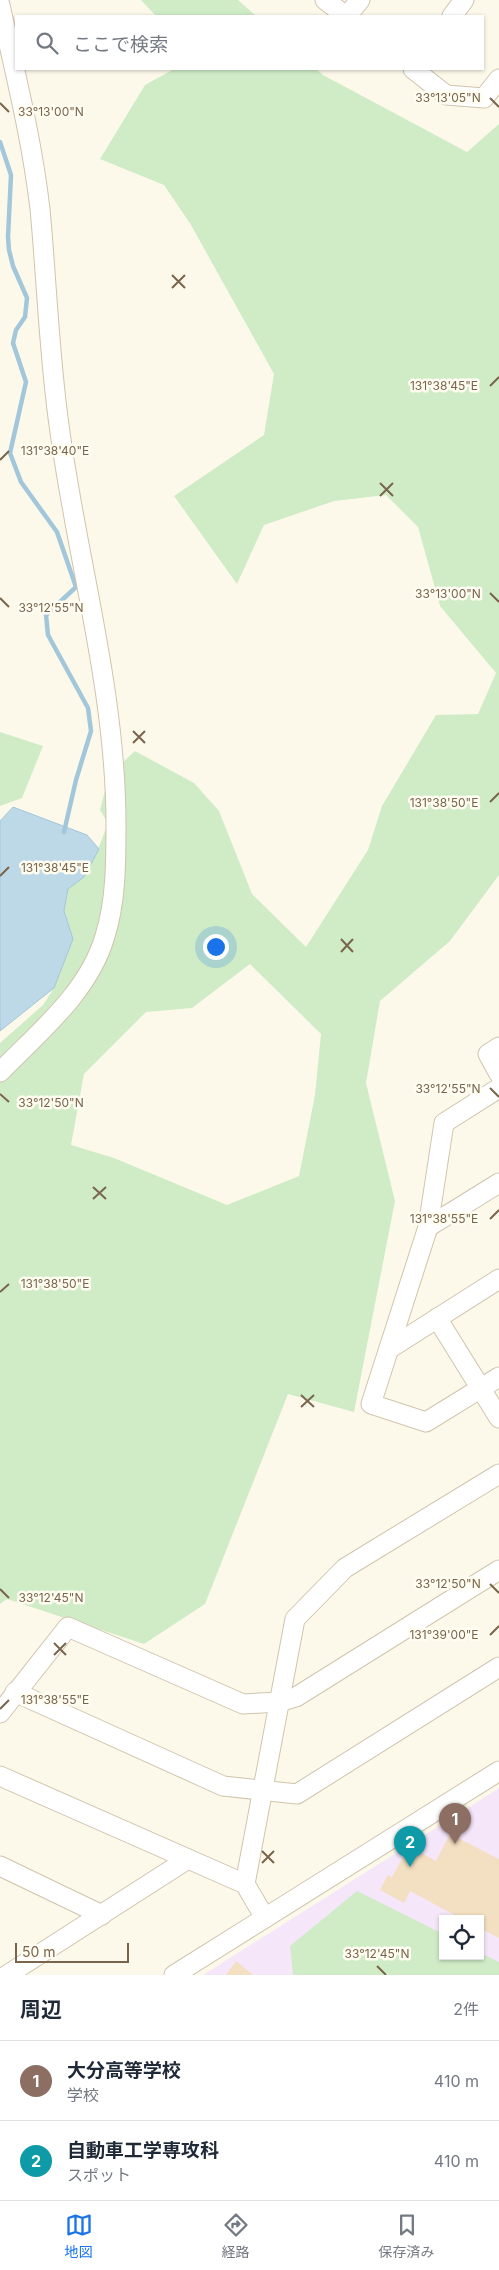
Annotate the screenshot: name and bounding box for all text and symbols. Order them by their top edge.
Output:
search box [15,15,484,70]
icon: search [33,29,61,57]
text: ここで検索 [73,33,168,56]
text: 33°13'05"N [415,90,481,105]
text: 33°13'00"N [18,104,84,119]
text: 131°38'45"E [410,378,478,393]
text: 131°38'40"E [21,443,89,458]
text: 33°13'00"N [415,586,481,601]
text: 33°12'55"N [18,600,84,615]
text: 131°38'50"E [410,795,478,810]
text: 131°38'45"E [21,860,89,875]
your location [203,934,229,960]
text: 33°12'55"N [415,1081,481,1096]
text: 33°12'50"N [18,1095,84,1110]
text: 131°38'55"E [410,1211,478,1226]
text: 131°38'50"E [21,1276,89,1291]
text: 33°12'50"N [415,1576,481,1591]
text: 33°12'45"N [19,1590,83,1605]
text: 131°39'00"E [409,1627,479,1642]
text: 131°38'55"E [21,1692,89,1707]
pin: 1 [439,1803,471,1844]
pin: 2 [394,1826,426,1867]
map controls [439,1915,484,1960]
button: locate [439,1915,484,1960]
scale bar [15,1940,129,1963]
text: 50 m [22,1943,56,1960]
text: 33°12'45"N [345,1946,409,1961]
text: 周辺 [20,1997,62,2022]
text: 2件 [453,1999,479,2019]
text: 大分高等学校 [67,2059,181,2082]
text: 1 [33,2071,39,2091]
text: 410 m [434,2071,479,2091]
text: 学校 [67,2085,99,2105]
text: 自動車工学専攻科 [67,2139,219,2162]
text: 2 [31,2151,41,2171]
text: 410 m [434,2151,479,2171]
text: スポット [67,2165,131,2185]
tab: 地図 [65,2211,93,2261]
tab: 経路 [222,2211,250,2261]
tab: 保存済み [379,2211,435,2261]

